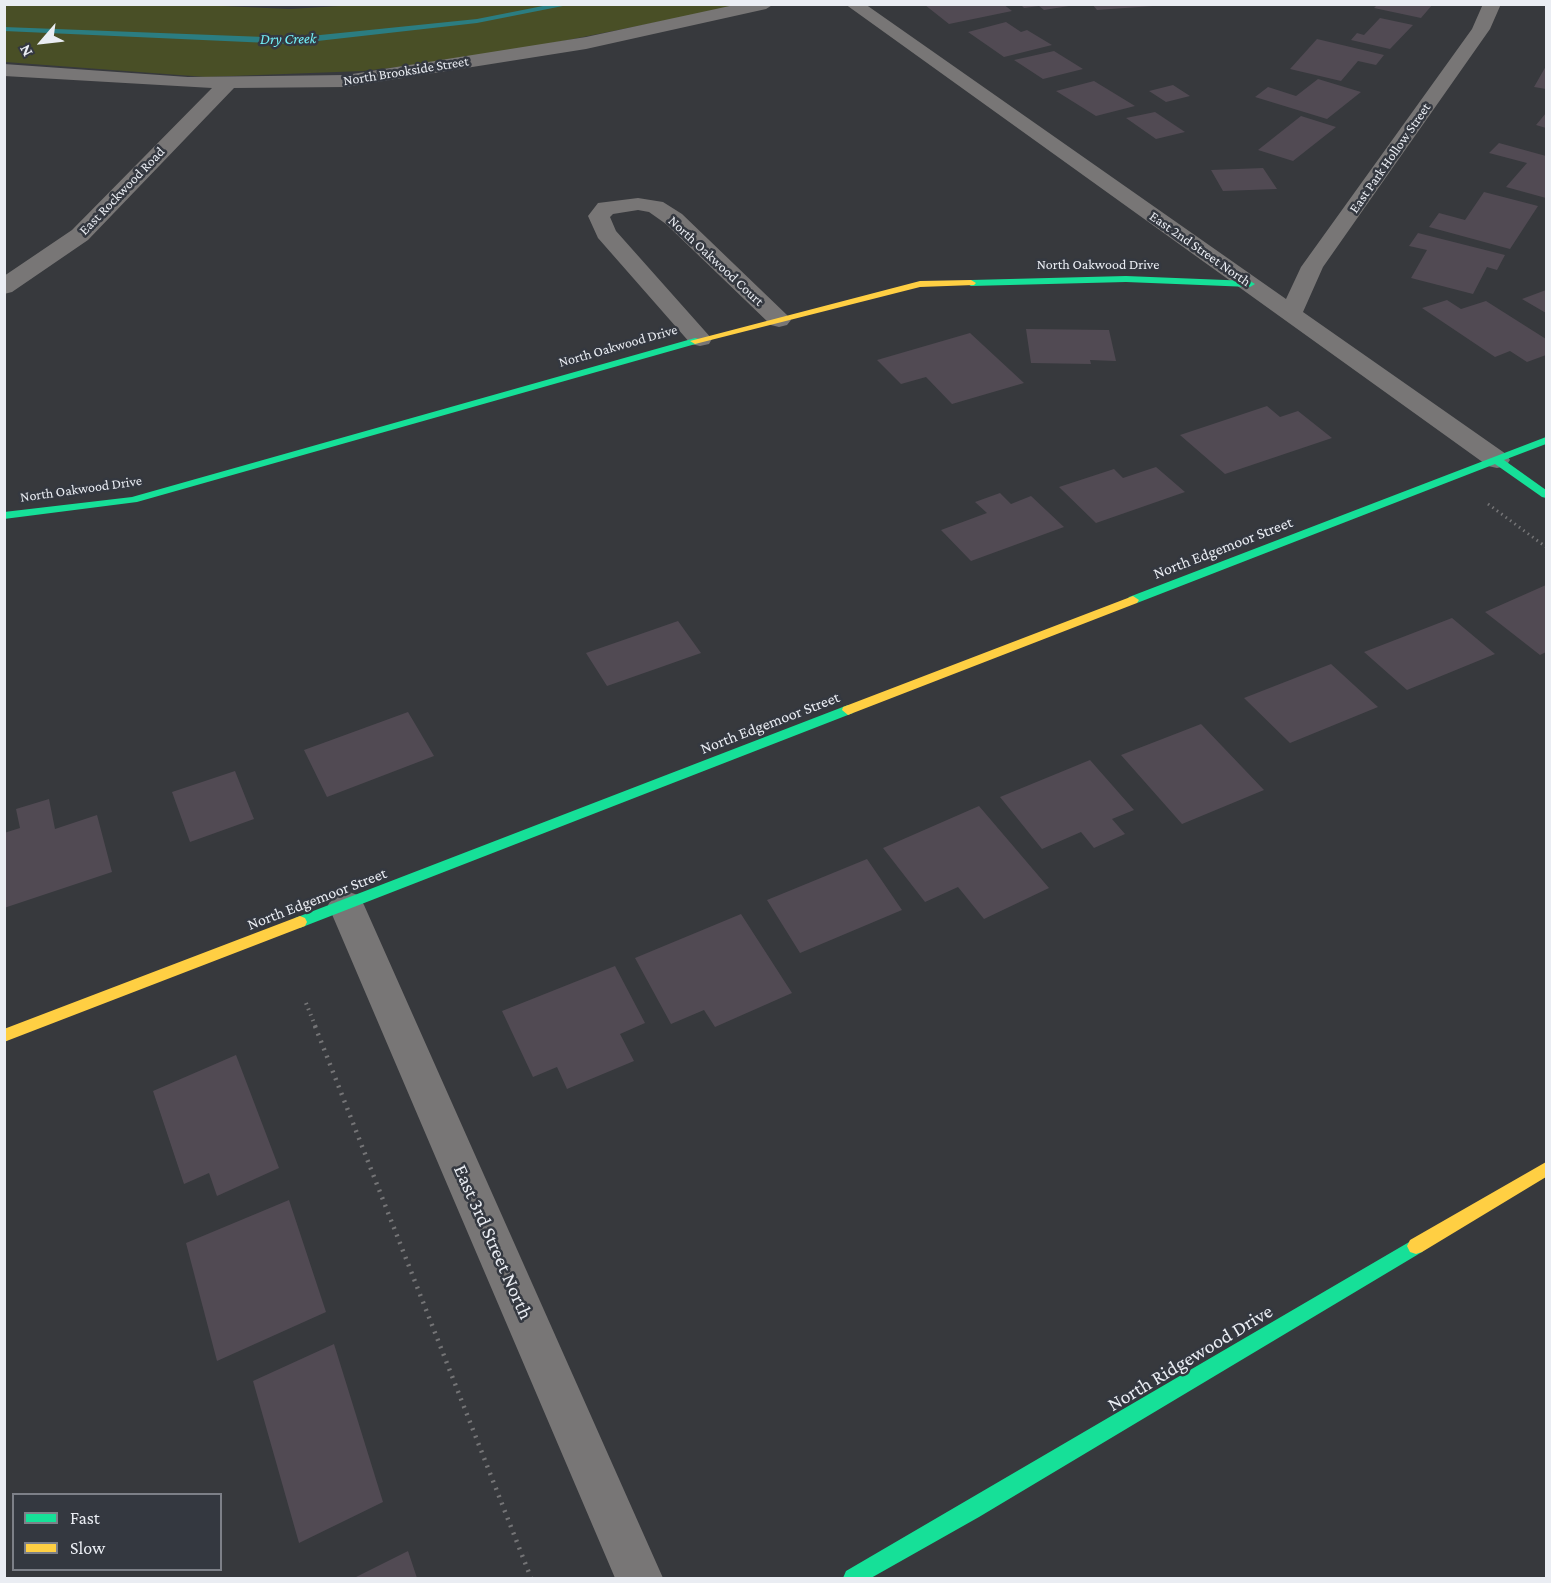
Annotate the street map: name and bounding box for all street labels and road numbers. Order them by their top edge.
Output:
street label: North Brookside Street [342,53,470,89]
street label: East Park Hollow Street [1346,100,1434,216]
street label: East Rockwood Road [76,143,168,239]
street label: East 2nd Street North [1146,208,1254,290]
street label: North Oakwood Court [665,212,767,310]
street label: North Oakwood Drive [1037,257,1159,273]
street label: North Oakwood Drive [557,321,679,371]
street label: North Oakwood Drive [19,472,143,506]
street label: North Edgemoor Street [1151,513,1295,583]
street label: North Edgemoor Street [698,688,842,758]
street label: North Edgemoor Street [245,864,389,934]
street label: East 3rd Street North [448,1161,538,1323]
street label: North Ridgewood Drive [1103,1299,1277,1417]

